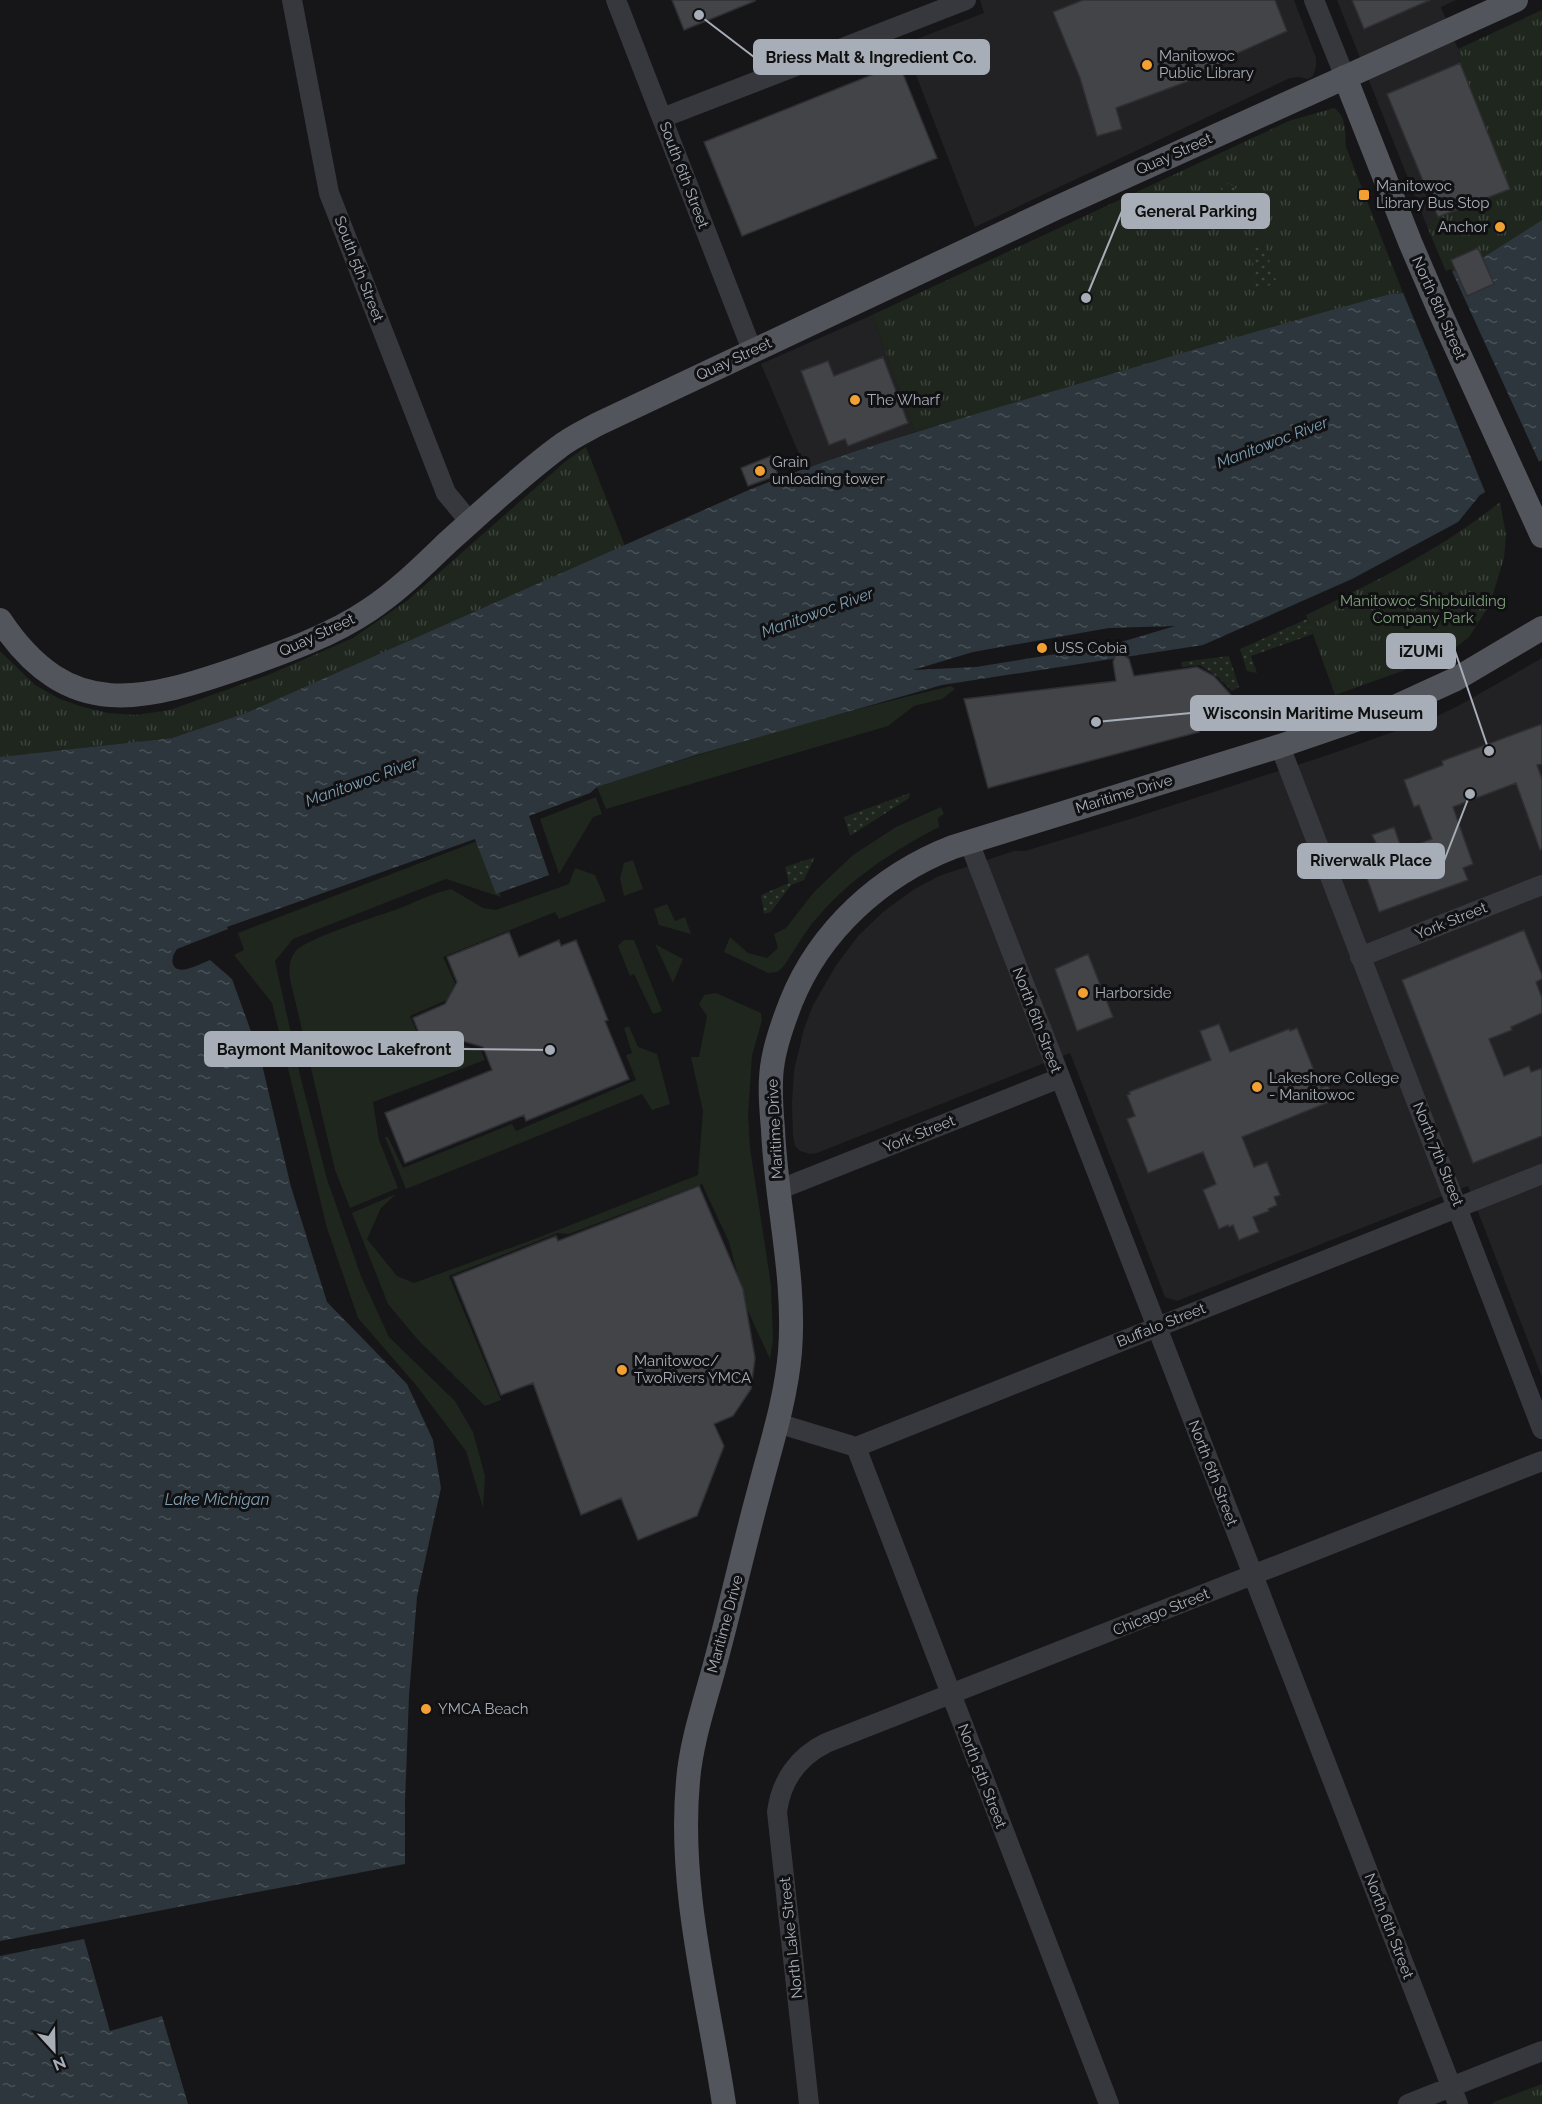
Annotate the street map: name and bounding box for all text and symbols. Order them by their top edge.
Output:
callout: Briess Malt & Ingredient Co. [754,40,989,74]
place label: Manitowoc Public Library [1159,47,1254,82]
text: Briess Malt & Ingredient Co. [765,48,977,67]
marker: Manitowoc Public Library [1140,58,1154,72]
street label: South 6th Street [655,119,713,231]
street label: Quay Street [1133,129,1215,179]
place label: Manitowoc Library Bus Stop [1376,177,1490,212]
marker: Manitowoc Library Bus Stop [1357,188,1371,202]
callout: General Parking [1122,194,1269,228]
text: General Parking [1135,202,1257,221]
street label: South 5th Street [331,214,387,324]
place label: Anchor [1438,218,1489,236]
marker: Anchor [1493,220,1507,234]
street label: North 8th Street [1408,253,1470,363]
street label: Quay Street [693,334,775,384]
place label: The Wharf [867,391,941,409]
marker: The Wharf [848,393,862,407]
water label: Manitowoc River [1214,412,1331,472]
place label: Grain unloading tower [772,453,886,488]
marker: Grain unloading tower [753,464,767,478]
water label: Manitowoc River [759,583,876,642]
park label: Manitowoc Shipbuilding Company Park [1340,592,1506,627]
street label: Quay Street [276,610,358,660]
callout: iZUMi [1387,634,1455,668]
place label: USS Cobia [1054,639,1127,657]
marker: USS Cobia [1035,641,1049,655]
text: iZUMi [1399,642,1443,661]
callout: Wisconsin Maritime Museum [1191,696,1436,730]
text: Wisconsin Maritime Museum [1203,704,1423,723]
water label: Manitowoc River [303,752,420,811]
street label: Maritime Drive [1073,771,1175,817]
callout: Riverwalk Place [1298,844,1444,878]
text: Riverwalk Place [1310,851,1432,870]
street label: York Street [1412,898,1490,944]
street label: North 6th Street [1009,965,1065,1075]
place label: Harborside [1095,984,1172,1002]
marker: Harborside [1076,986,1090,1000]
callout: Baymont Manitowoc Lakefront [205,1032,463,1066]
text: Baymont Manitowoc Lakefront [217,1040,451,1059]
place label: Lakeshore College - Manitowoc [1269,1069,1399,1104]
street label: Maritime Drive [763,1078,787,1180]
marker: Lakeshore College - Manitowoc [1250,1080,1264,1094]
street label: North 7th Street [1409,1099,1467,1209]
street label: York Street [880,1111,958,1157]
street label: Buffalo Street [1114,1299,1208,1351]
place label: Manitowoc/ TwoRivers YMCA [634,1352,751,1387]
marker: Manitowoc/ TwoRivers YMCA [615,1363,629,1377]
street label: North 6th Street [1185,1418,1241,1528]
water label: Lake Michigan [165,1490,269,1509]
street label: Maritime Drive [703,1573,747,1675]
street label: Chicago Street [1110,1584,1212,1640]
place label: YMCA Beach [438,1700,529,1718]
marker: YMCA Beach [419,1702,433,1716]
street label: North 5th Street [954,1721,1010,1831]
street label: North 6th Street [1361,1871,1417,1981]
street label: North Lake Street [776,1876,806,2000]
north arrow [24,2020,84,2080]
text: N [50,2052,69,2075]

